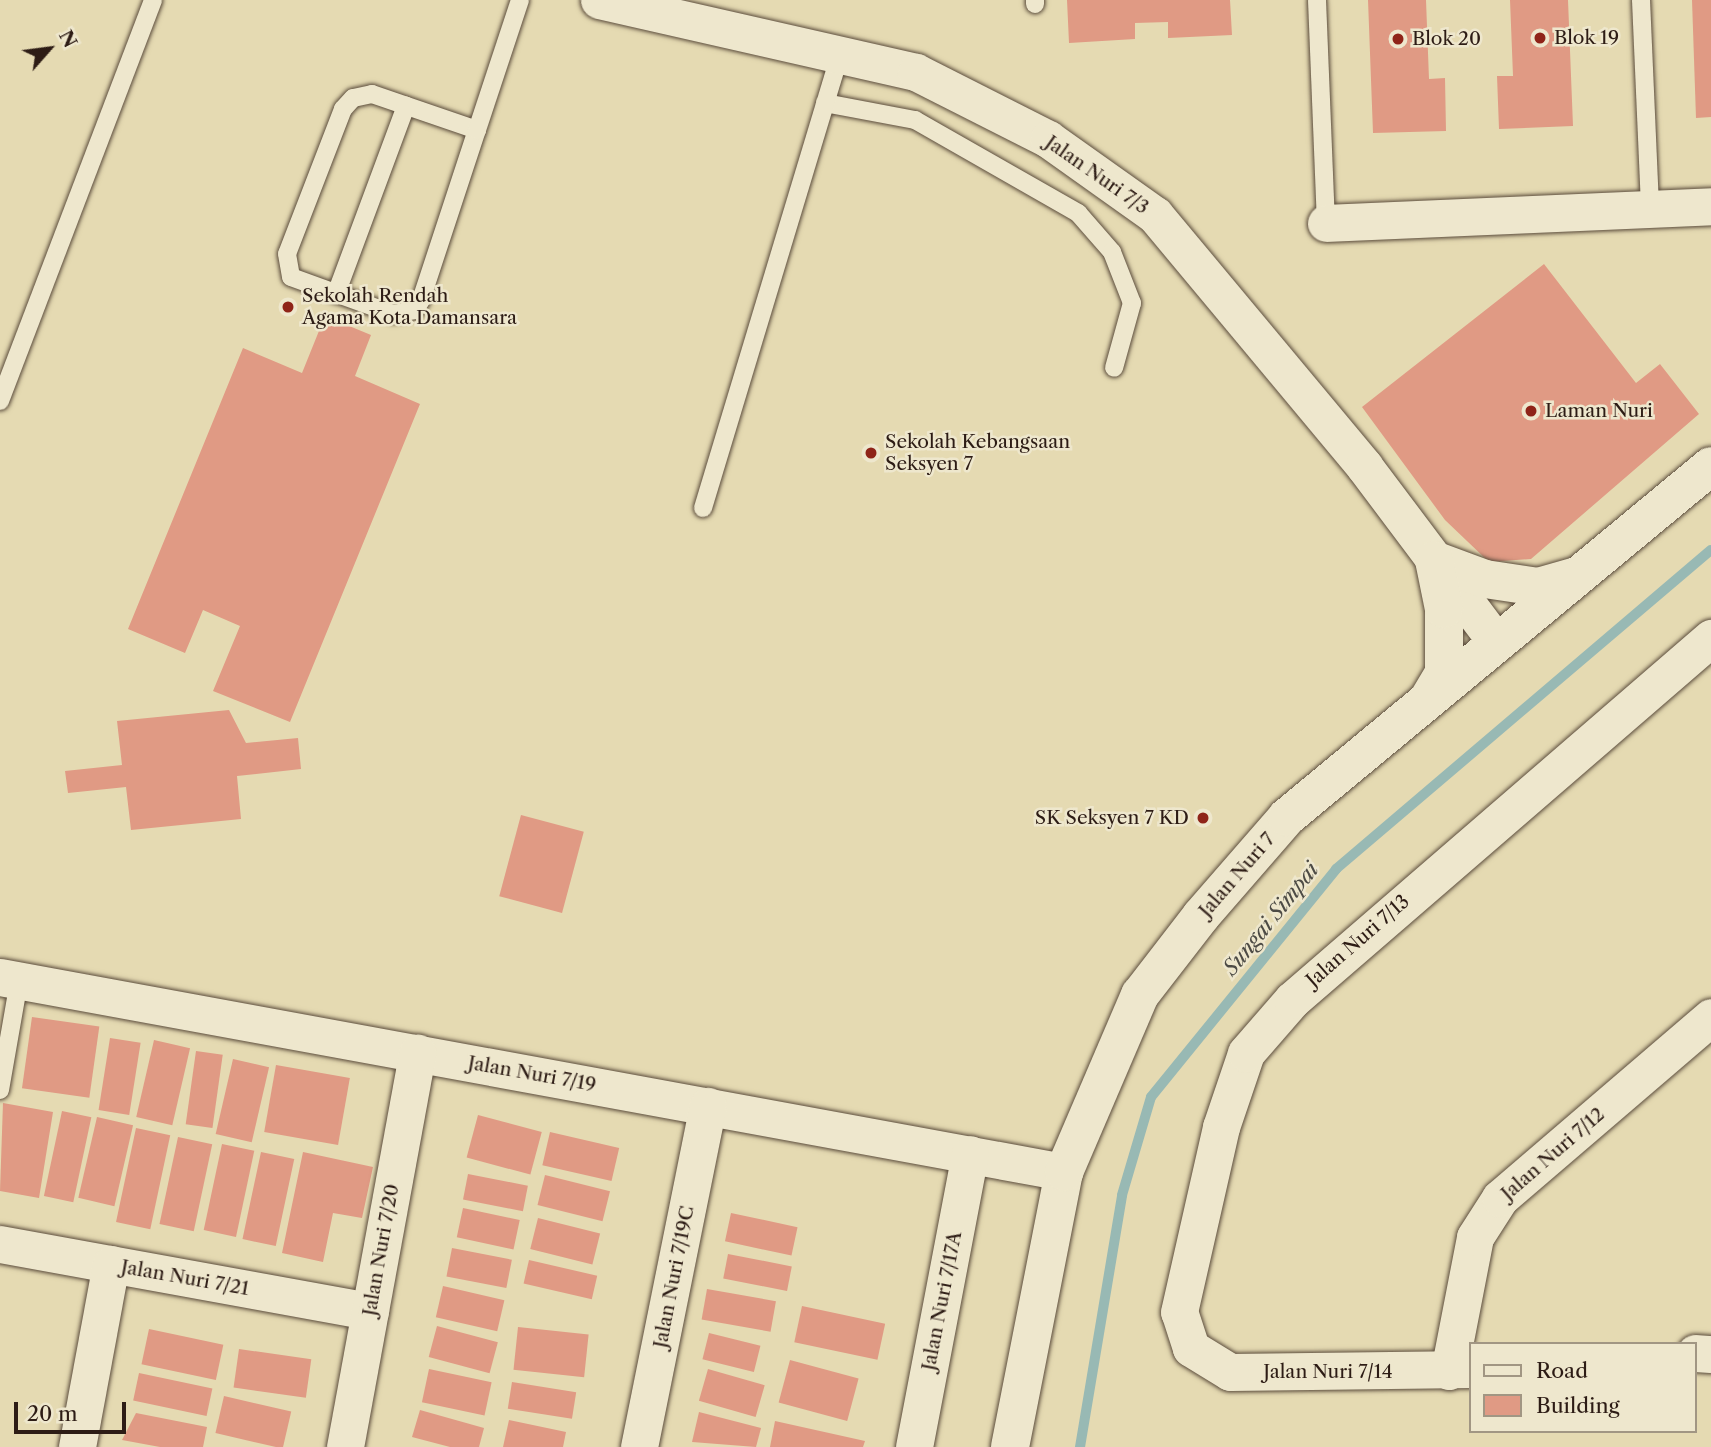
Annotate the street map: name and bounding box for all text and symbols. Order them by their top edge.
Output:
north arrow [14,14,84,84]
text: N [54,26,82,52]
place label: Blok 19 [1554,27,1620,49]
place label: Blok 20 [1412,28,1481,50]
marker: Blok 19 [1532,30,1548,46]
marker: Blok 20 [1390,31,1406,47]
street label: Jalan Nuri 7/3 [1041,131,1153,219]
place label: Sekolah Rendah Agama Kota Damansara [302,285,518,329]
marker: Sekolah Rendah Agama Kota Damansara [280,299,296,315]
place label: Laman Nuri [1545,400,1653,422]
marker: Laman Nuri [1523,403,1539,419]
place label: Sekolah Kebangsaan Seksyen 7 [885,431,1070,475]
marker: Sekolah Kebangsaan Seksyen 7 [863,445,879,461]
place label: SK Seksyen 7 KD [1034,807,1189,829]
marker: SK Seksyen 7 KD [1195,810,1211,826]
street label: Jalan Nuri 7 [1194,828,1280,922]
water label: Sungai Simpai [1218,858,1324,980]
street label: Jalan Nuri 7/13 [1302,890,1414,992]
street label: Jalan Nuri 7/19 [466,1052,598,1096]
street label: Jalan Nuri 7/12 [1497,1103,1609,1205]
street label: Jalan Nuri 7/20 [358,1182,404,1318]
street label: Jalan Nuri 7/19C [649,1204,699,1350]
street label: Jalan Nuri 7/17A [917,1229,967,1373]
street label: Jalan Nuri 7/21 [119,1256,251,1300]
legend [1470,1342,1697,1433]
text: Road [1536,1358,1588,1383]
street label: Jalan Nuri 7/14 [1263,1361,1393,1383]
scale bar [18,1388,130,1432]
text: Building [1536,1393,1620,1418]
text: 20 m [27,1401,78,1426]

